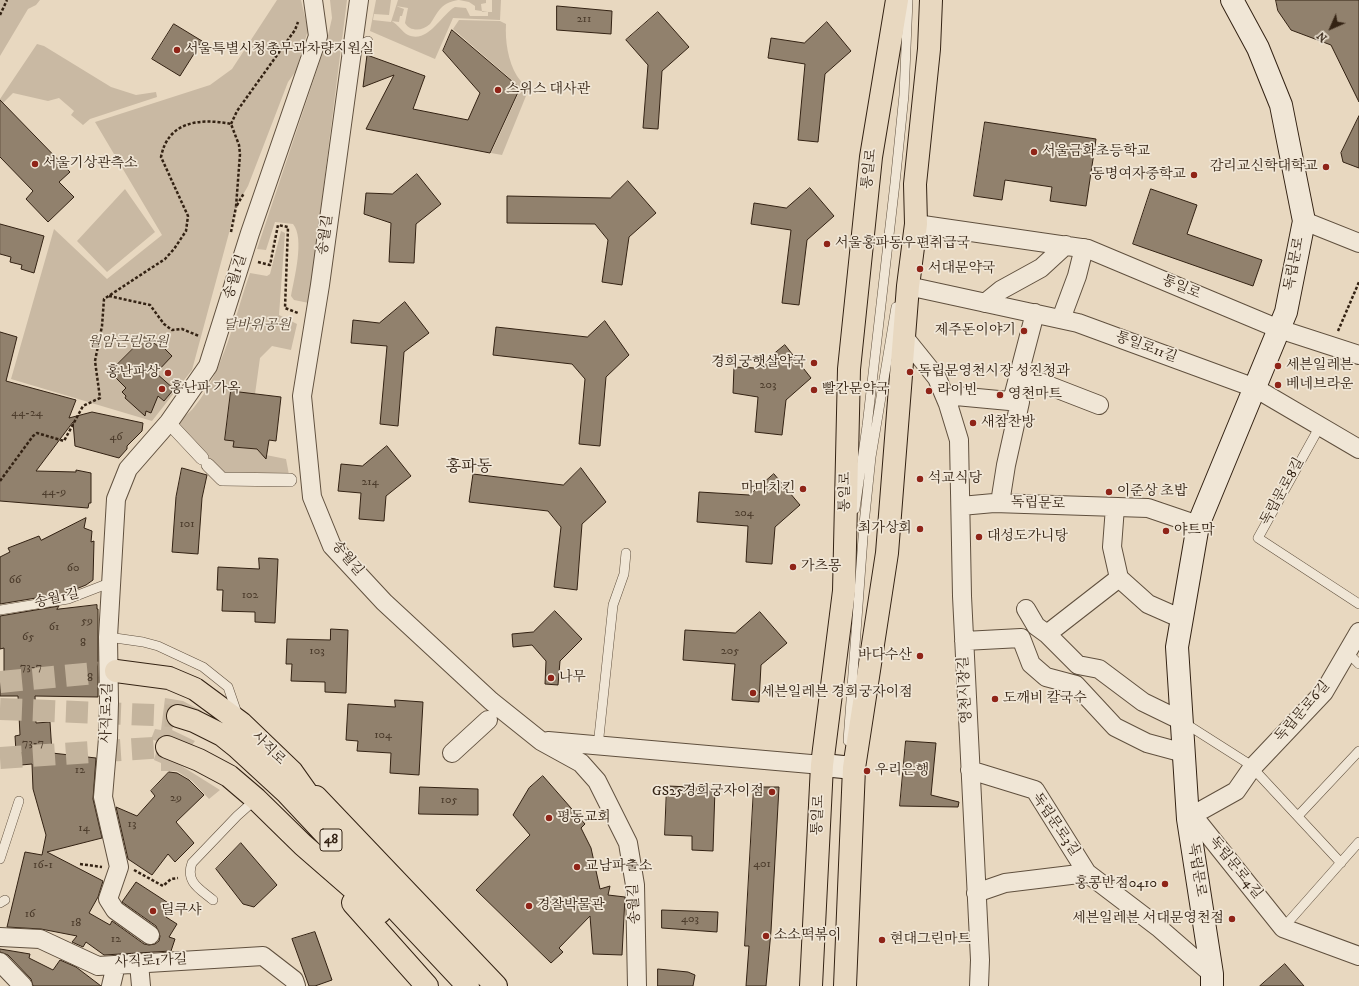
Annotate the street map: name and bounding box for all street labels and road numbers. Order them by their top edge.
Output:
street label: 통일로 [859,148,881,190]
street label: 송월길 [315,214,337,256]
street label: 독립문로 [1282,236,1308,292]
street label: 송월1길 [221,253,251,301]
street label: 통일로 [1159,272,1203,304]
street label: 통일로11길 [1113,329,1179,367]
street label: 독립문로8길 [1258,455,1308,529]
street label: 통일로 [837,472,855,512]
street label: 독립문로 [1011,495,1065,513]
street label: 송월길 [328,538,366,580]
street label: 송월1길 [33,586,81,612]
street label: 영천시장길 [956,656,976,724]
street label: 독립문로6길 [1272,678,1334,746]
street label: 사직로2길 [99,682,117,744]
street label: 사직로 [248,729,288,769]
street label: 독립문로3길 [1028,790,1082,860]
street label: 통일로 [810,794,828,836]
road number: 48 [320,829,342,851]
street label: 독립문로4길 [1205,833,1265,903]
street label: 독립문로 [1183,842,1209,898]
street label: 송월길 [626,883,644,925]
street label: 사직로1가길 [114,952,188,972]

